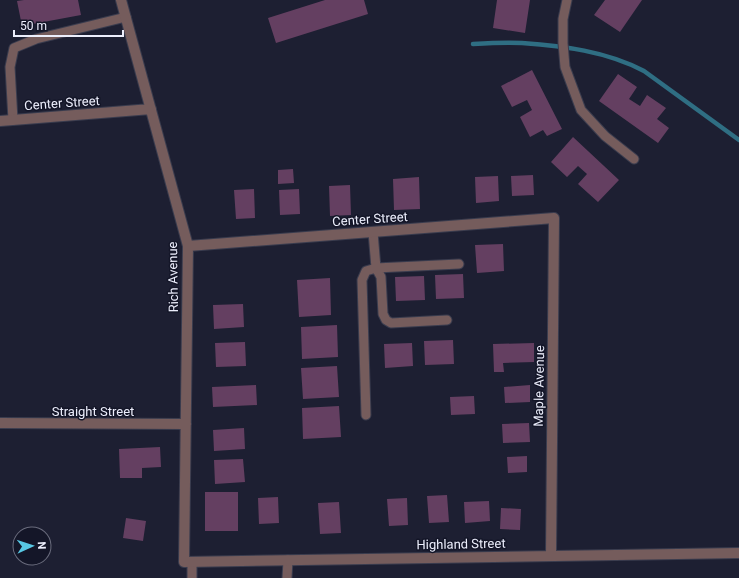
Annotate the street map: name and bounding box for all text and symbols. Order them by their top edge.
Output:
scale bar [14,12,123,38]
text: 50 m [20,19,47,33]
street label: Center Street [24,93,100,113]
street label: Center Street [332,209,408,229]
street label: Rich Avenue [165,241,181,313]
street label: Maple Avenue [531,345,547,427]
street label: Straight Street [52,404,134,419]
north arrow [12,526,52,566]
street label: Highland Street [416,536,506,552]
text: N [35,541,48,550]

